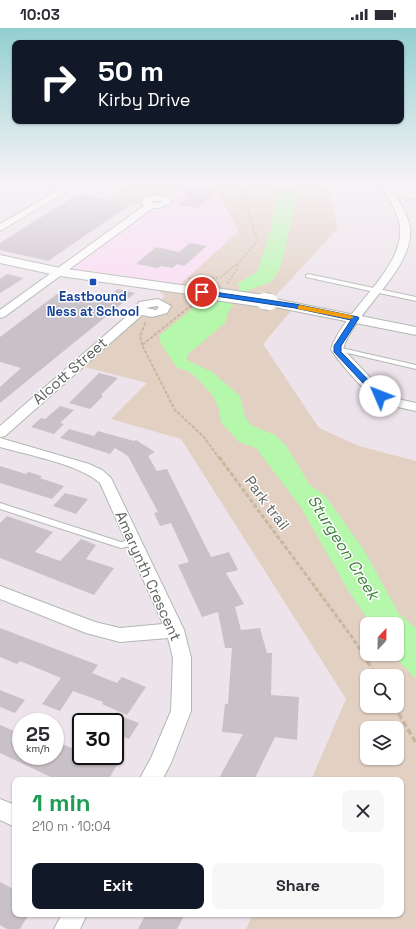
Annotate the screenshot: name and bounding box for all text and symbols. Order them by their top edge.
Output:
text: 10:03 [20,5,60,24]
text: 50 m [98,53,164,89]
icon: right [32,56,84,108]
text: Kirby Drive [98,88,191,111]
pin [185,275,219,309]
marker: Eastbound Ness at School [88,277,98,287]
icon: arrive [191,281,213,303]
place label: Eastbound Ness at School [47,288,139,320]
street label: Alcott Street [28,333,111,408]
position arrow [359,375,401,417]
street label: Park trail [241,472,294,534]
water label: Sturgeon Creek [303,491,385,606]
street label: Amarynth Crescent [111,508,186,644]
north arrow [360,617,404,661]
map controls [360,617,404,765]
button: search [360,669,404,713]
speed limit sign: 30 [72,713,124,765]
text: 25 [26,721,50,747]
button: layers [360,721,404,765]
text: km/h [26,742,50,755]
text: 1 min [32,787,91,818]
button: close [342,790,384,832]
text: 210 m · 10:04 [32,818,111,835]
button: Exit [32,863,204,909]
button: Share [212,863,384,909]

